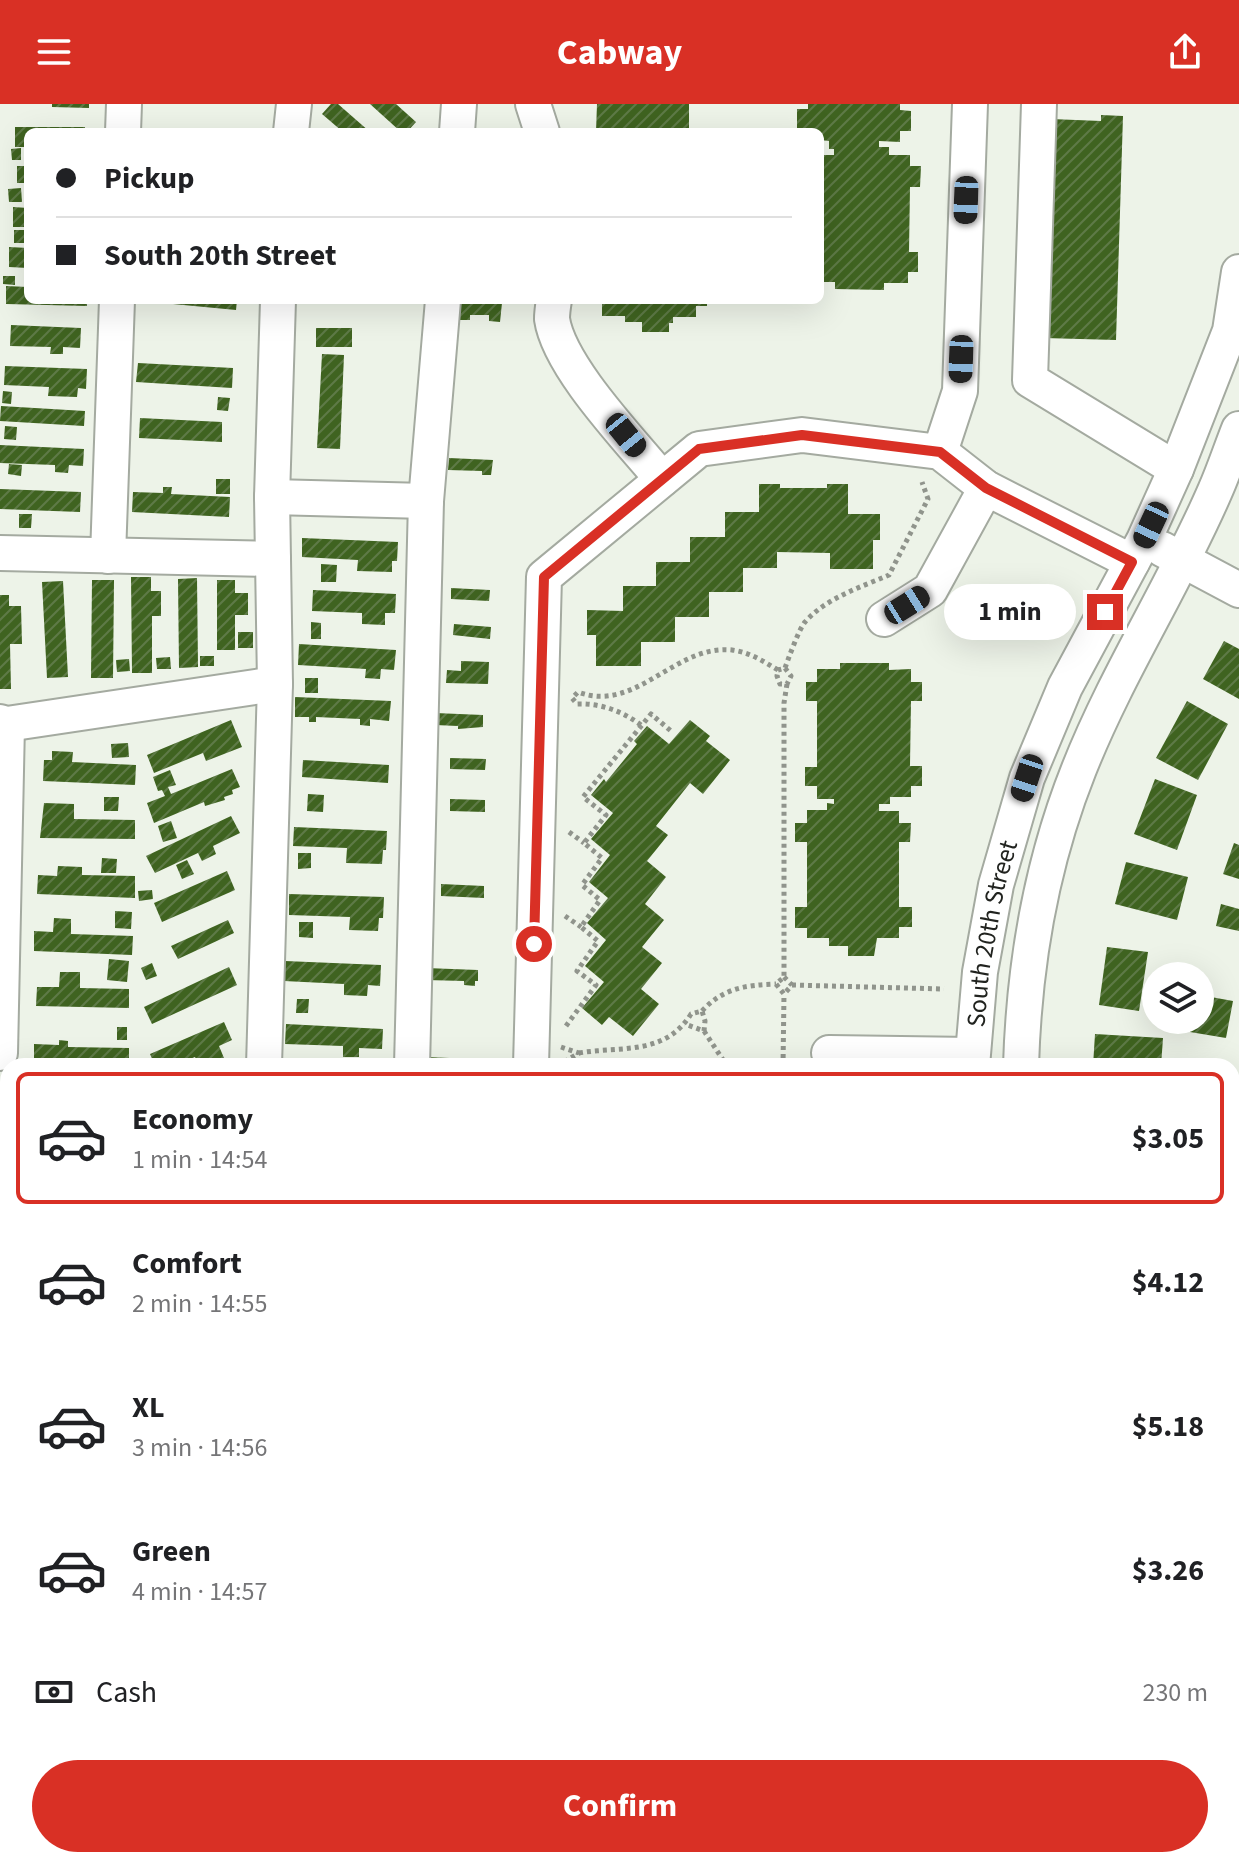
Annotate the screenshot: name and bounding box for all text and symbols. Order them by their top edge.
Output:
text: Cabway [557,27,682,78]
icon: menu [32,30,76,74]
icon: share [1163,30,1207,74]
text: Pickup [104,157,194,200]
car [953,176,979,224]
text: South 20th Street [104,234,337,277]
car [948,335,974,383]
car [602,409,650,461]
car [1130,498,1172,552]
car [880,582,934,628]
callout: 1 min [945,584,1077,640]
text: 1 min [978,593,1042,630]
route end [1087,594,1123,630]
car [1008,751,1046,805]
street label: South 20th Street [957,836,1027,1028]
route start [516,926,552,962]
map controls [1142,962,1214,1034]
button: layers [1142,962,1214,1034]
text: Economy [132,1098,253,1141]
icon: car [36,1102,108,1174]
text: $3.05 [1132,1117,1204,1160]
text: 1 min · 14:54 [132,1141,267,1178]
text: Comfort [132,1242,242,1285]
icon: car [36,1246,108,1318]
text: $4.12 [1132,1261,1204,1304]
text: 2 min · 14:55 [132,1285,267,1322]
text: XL [132,1386,165,1429]
icon: car [36,1390,108,1462]
text: $5.18 [1132,1405,1204,1448]
text: 3 min · 14:56 [132,1429,267,1466]
text: Green [132,1530,211,1573]
icon: car [36,1534,108,1606]
text: $3.26 [1132,1549,1204,1592]
text: 4 min · 14:57 [132,1573,267,1610]
icon: cash [32,1670,76,1714]
text: Cash [96,1671,157,1714]
text: 230 m [1142,1674,1208,1711]
button: Confirm [32,1760,1208,1852]

